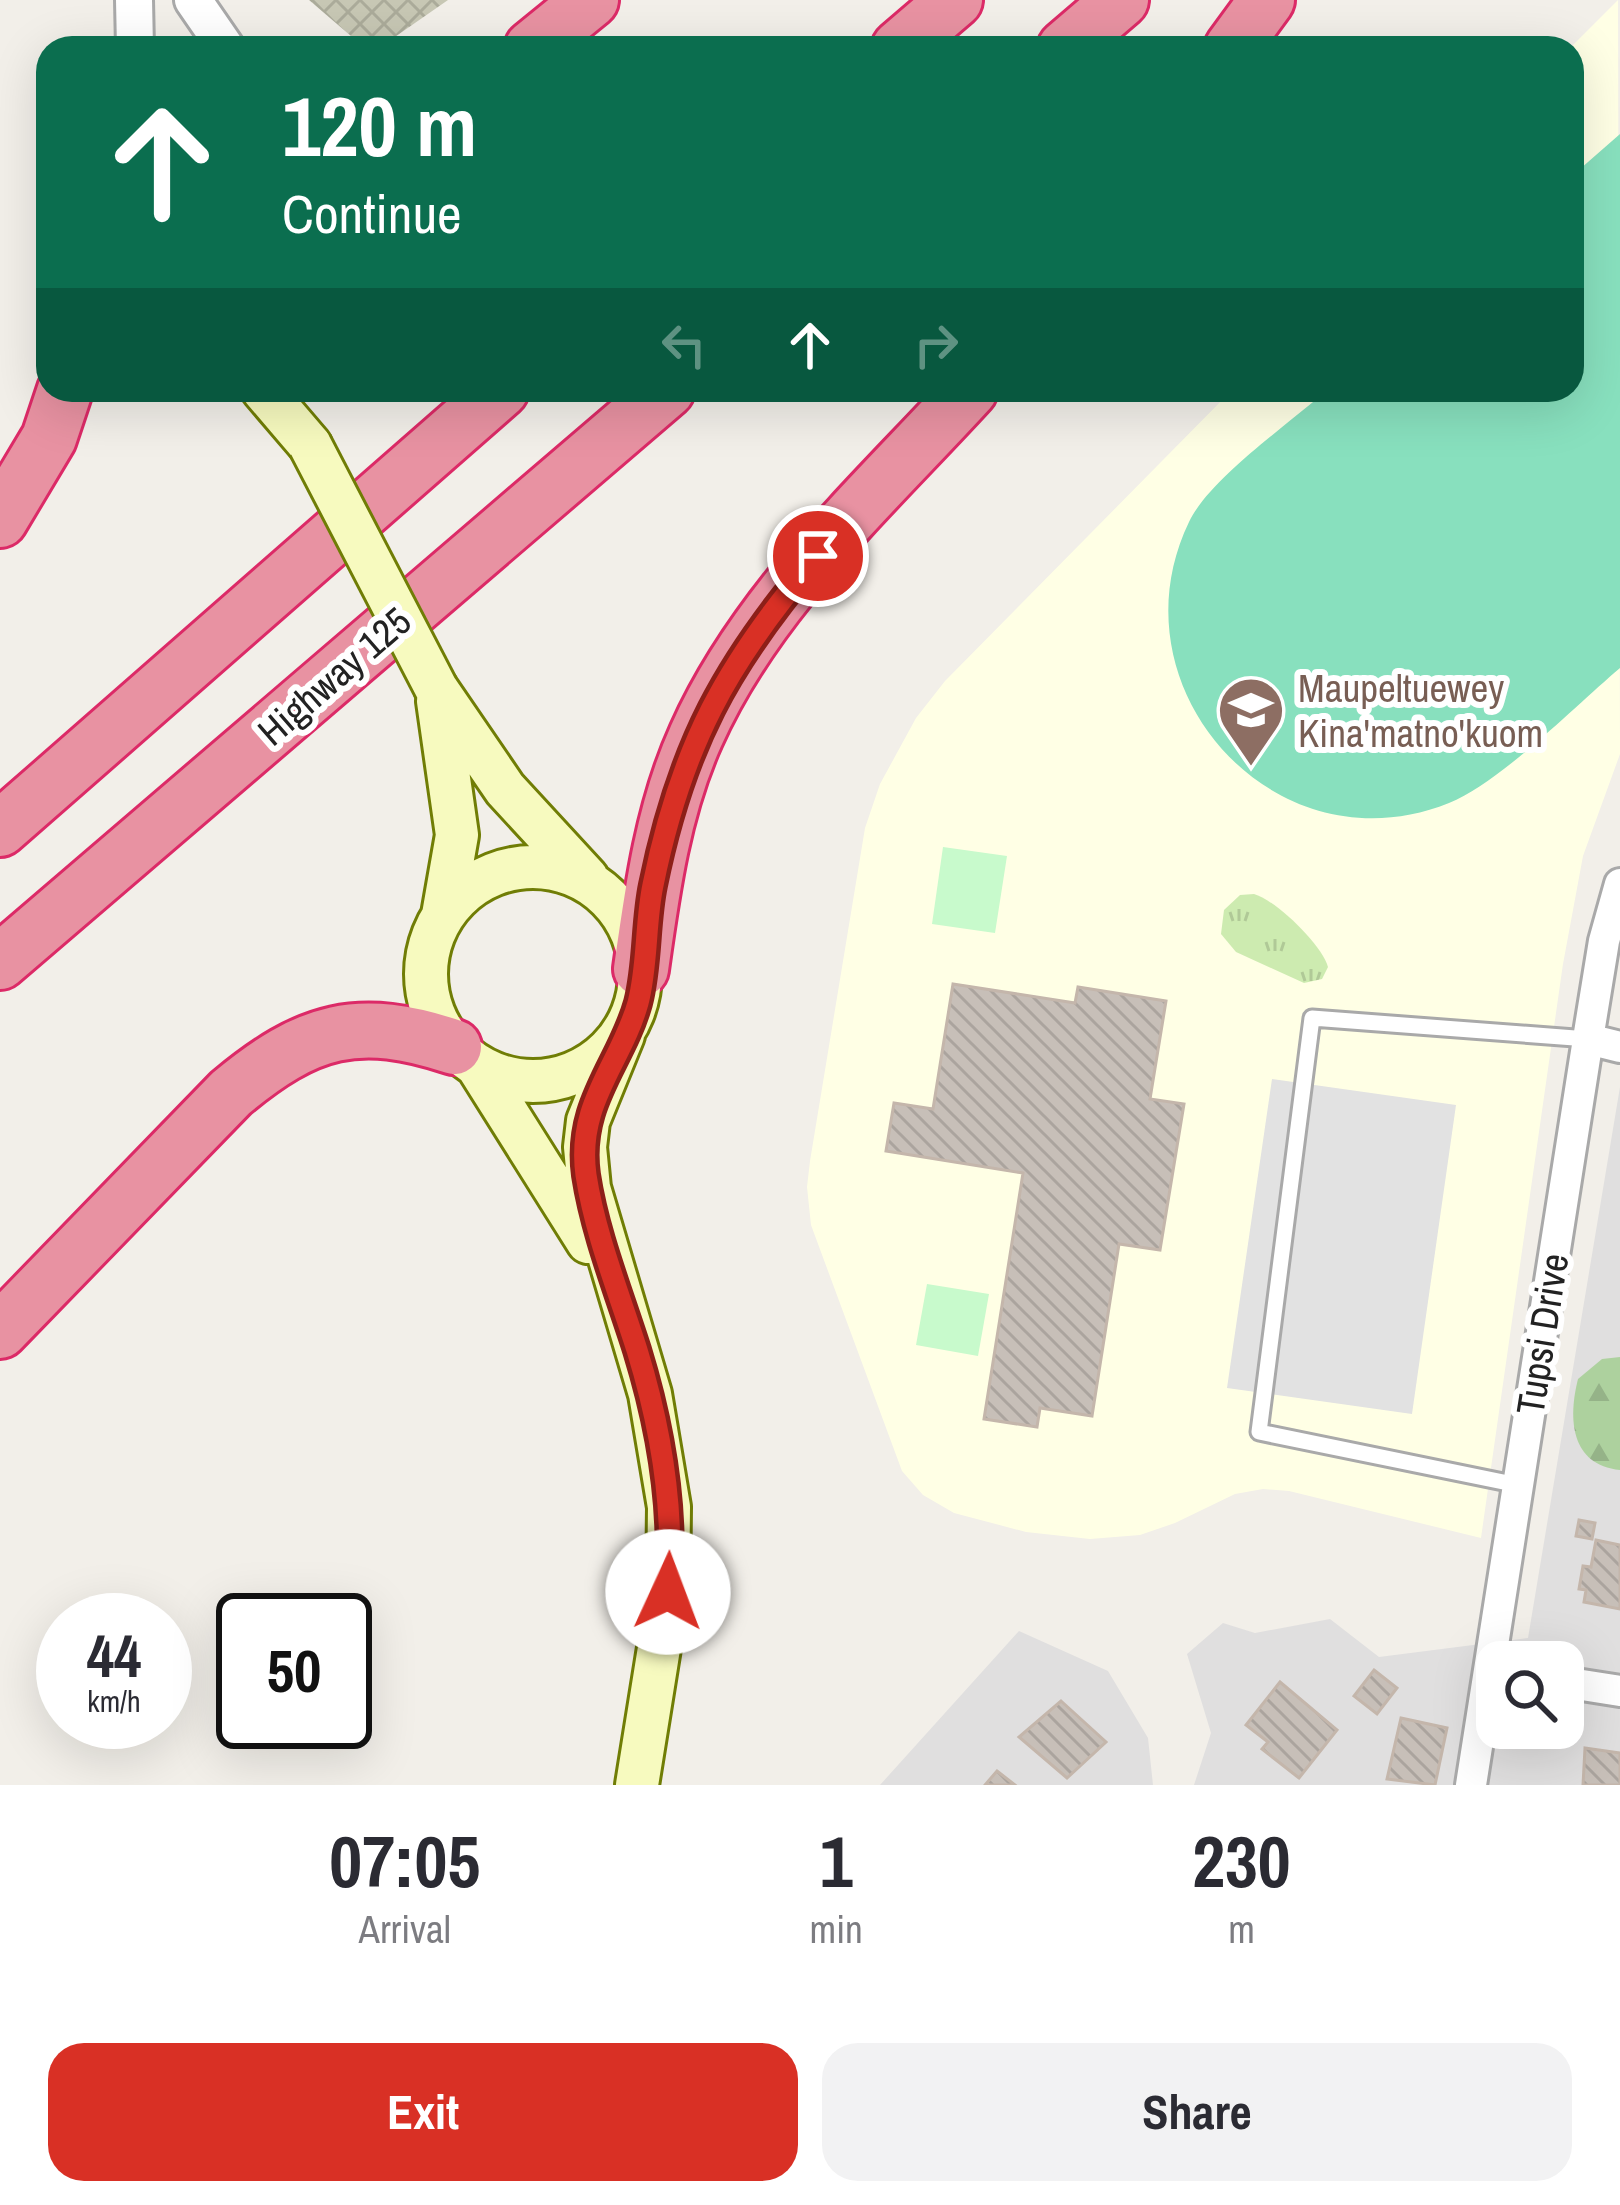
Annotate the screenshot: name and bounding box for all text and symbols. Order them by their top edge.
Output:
text: 120 m [282,69,477,182]
icon: ahead [84,84,240,240]
text: Continue [282,177,462,250]
icon: left [651,312,717,378]
icon: ahead [777,312,843,378]
icon: right [903,312,969,378]
pin [767,505,869,607]
icon: arrive [785,523,851,589]
street label: Highway 125 [247,595,421,757]
place label: Maupeltuewey Kina'matno'kuom [1298,662,1543,759]
school or university icon: Maupeltuewey Kina'matno'kuom [1216,675,1286,769]
street label: Tupsi Drive [1504,1250,1580,1418]
position arrow [605,1529,731,1655]
speed limit sign: 50 [216,1593,372,1749]
text: 44 [87,1615,141,1696]
map controls [1476,1641,1584,1749]
button: search [1476,1641,1584,1749]
text: km/h [87,1681,141,1721]
text: 07:05 [329,1812,480,1909]
text: 1 [820,1812,853,1909]
text: 230 [1192,1812,1291,1909]
text: Arrival [359,1903,451,1955]
text: min [810,1903,863,1955]
text: m [1228,1903,1255,1955]
button: Exit [48,2043,798,2181]
button: Share [822,2043,1572,2181]

